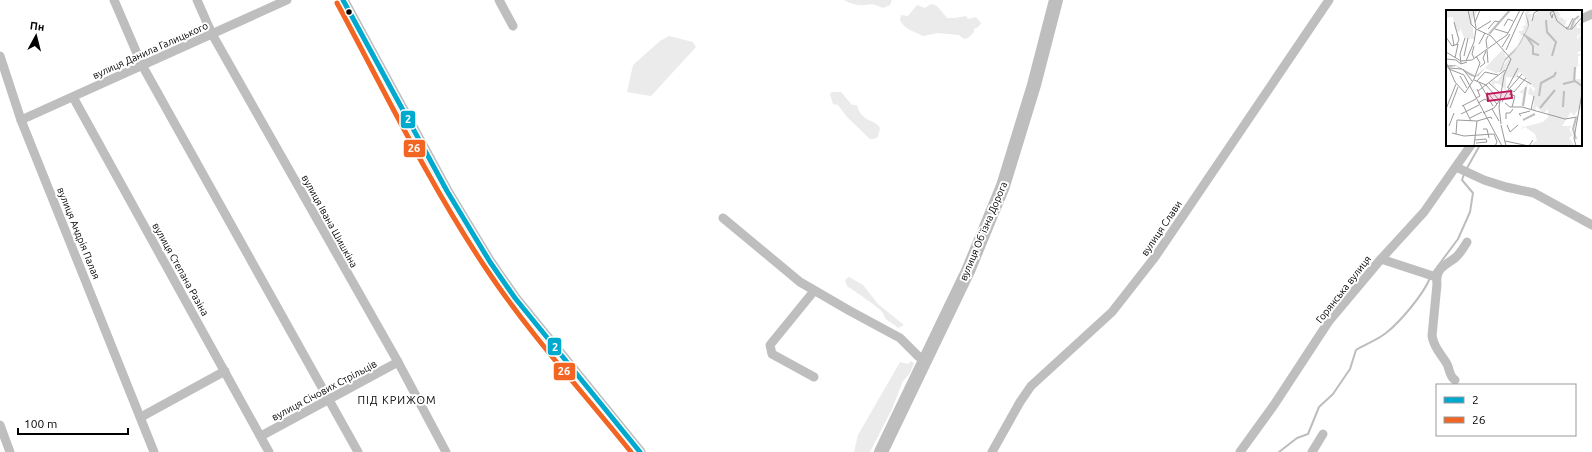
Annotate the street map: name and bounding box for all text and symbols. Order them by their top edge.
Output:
unlabelled marker [344,7,354,17]
inset map [1446,10,1582,146]
north arrow [16,16,56,56]
text: Пн [29,19,45,33]
street label: вулиця Данила Галицького [91,20,210,81]
line badge: 2 [400,110,416,129]
text: 2 [405,113,411,125]
line badge: 26 [403,139,426,158]
text: 26 [408,142,420,154]
street label: вулиця Івана Шишкіна [299,173,360,269]
street label: вулиця Обʼїзна Дорога [958,180,1009,282]
street label: вулиця Андрія Палая [55,186,102,281]
street label: вулиця Слави [1139,199,1184,258]
street label: вулиця Степана Разіна [150,221,211,318]
street label: Горянська вулиця [1314,253,1373,325]
line badge: 2 [547,337,562,356]
text: 2 [552,341,558,353]
street label: вулиця Січових Стрільців [270,358,379,423]
line badge: 26 [553,362,576,381]
text: 26 [558,365,570,377]
legend [1436,384,1576,436]
text: 2 [1472,393,1479,406]
district label: ПІД КРИЖОМ [357,394,437,406]
scale bar [18,410,128,436]
text: 26 [1472,413,1486,426]
text: 100 m [24,417,57,430]

